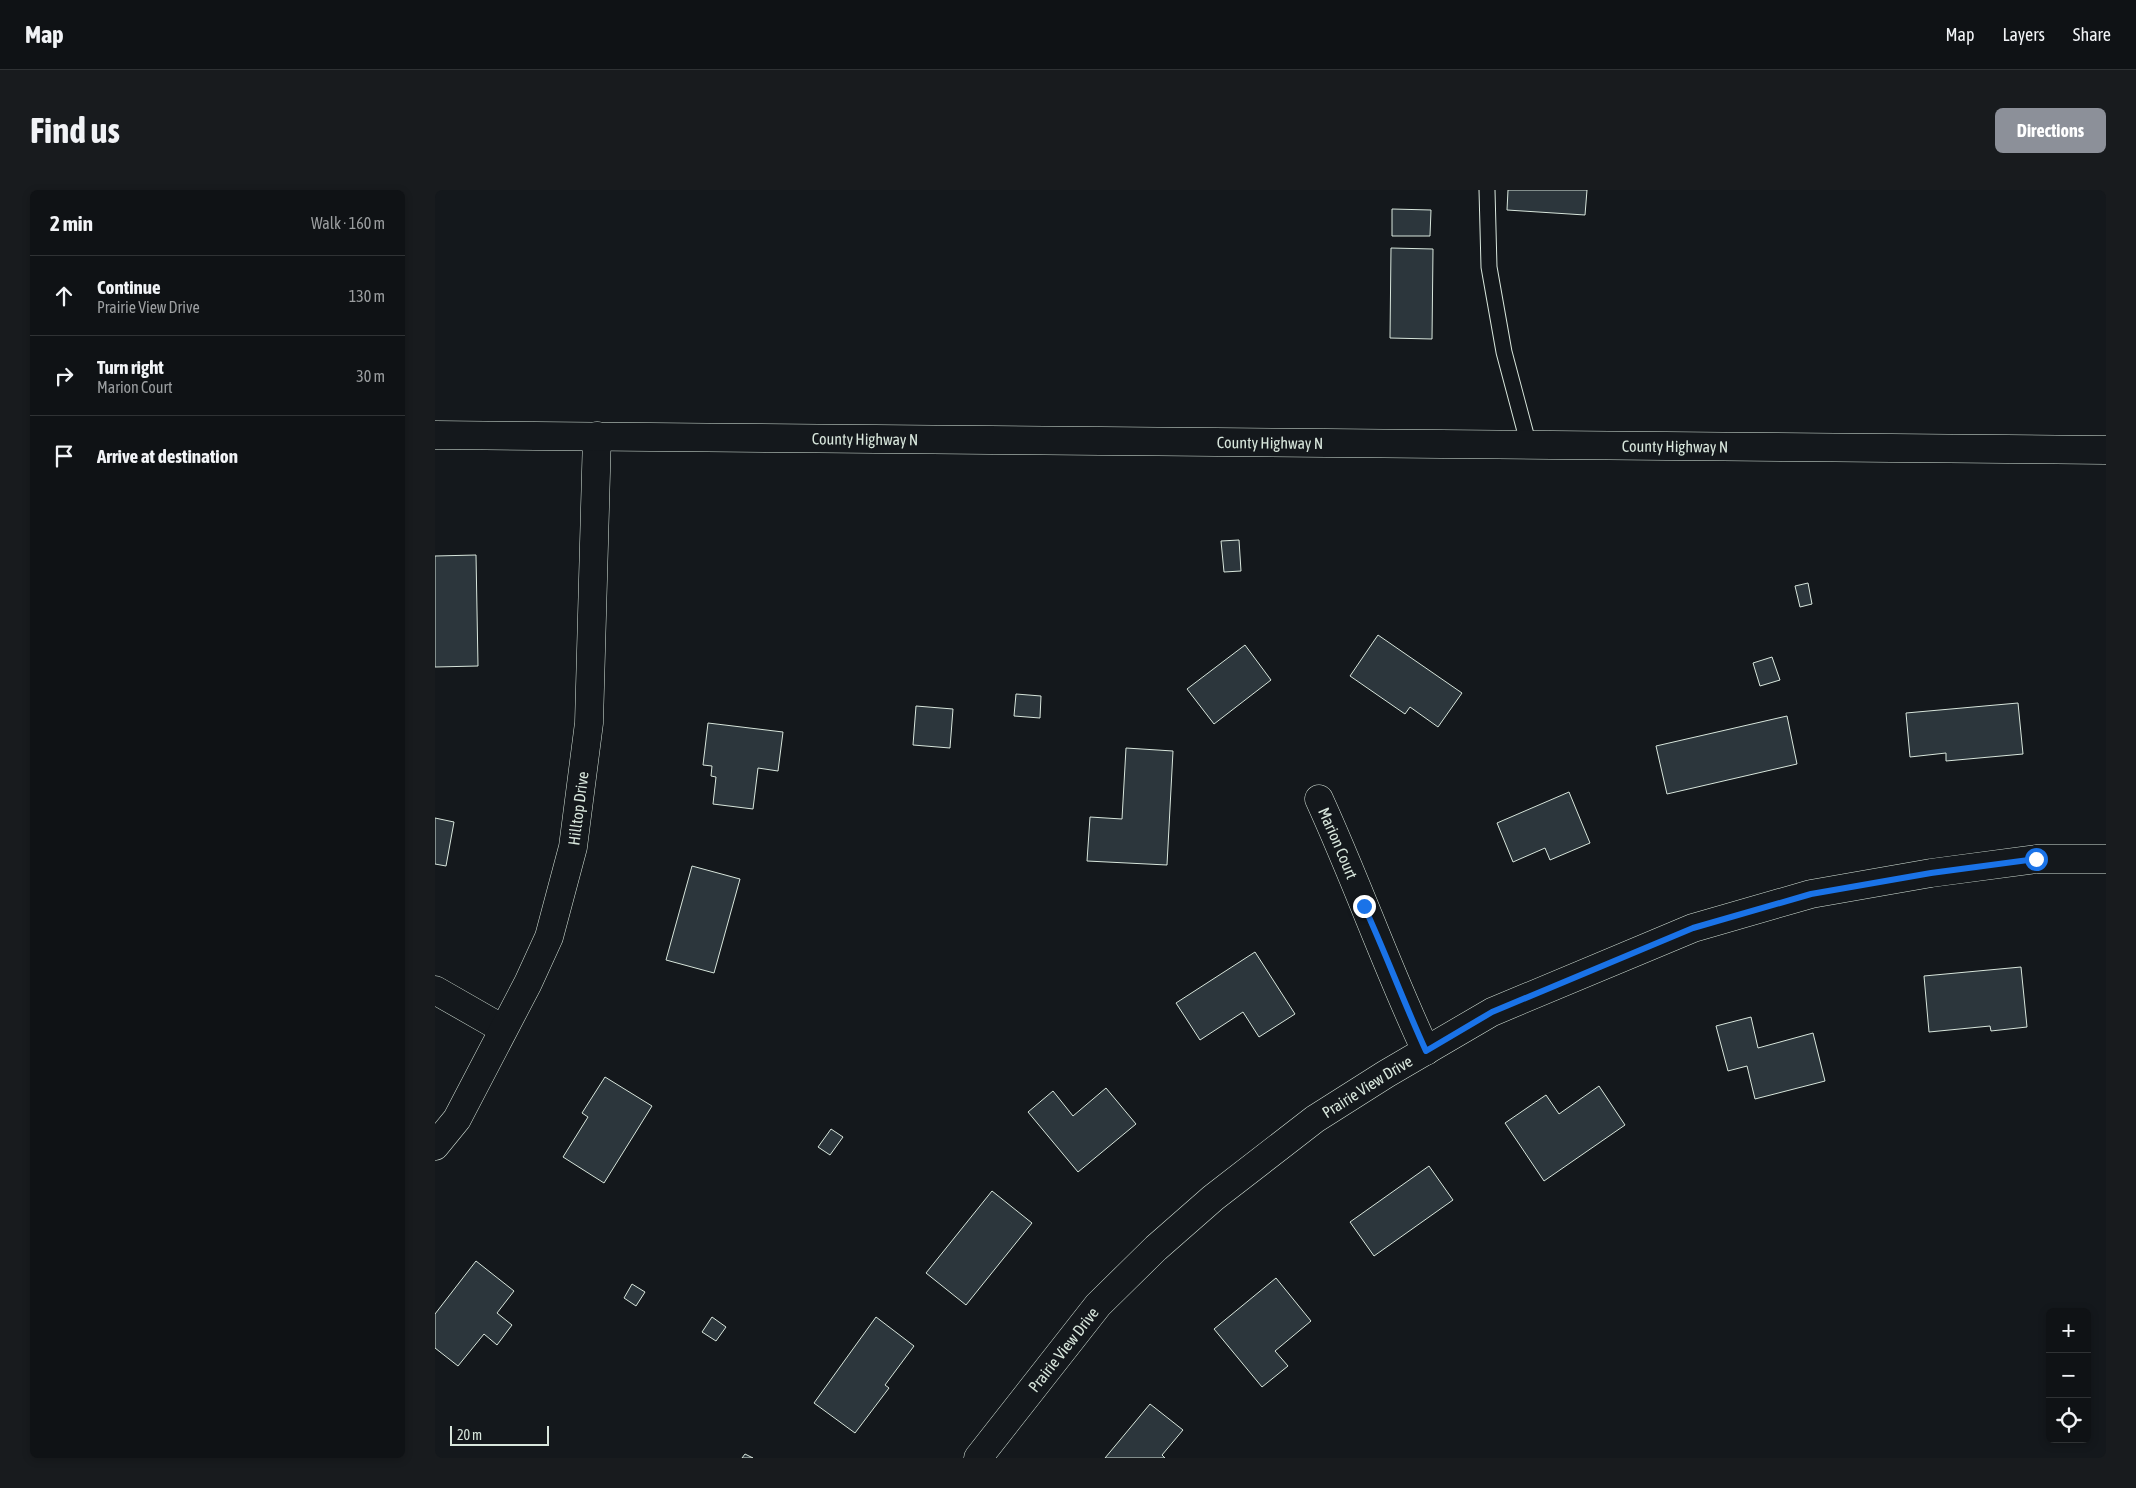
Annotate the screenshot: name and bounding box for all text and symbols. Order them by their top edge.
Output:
text: Map [25,21,64,48]
text: Map [1945,24,1974,45]
text: Layers [2002,24,2045,45]
text: Share [2073,24,2111,45]
button: Directions [1995,108,2106,153]
text: Find us [30,110,120,150]
text: 2 min [50,211,93,235]
text: Walk · 160 m [311,214,385,232]
text: Continue [97,276,161,298]
icon: ahead [50,282,78,310]
text: 130 m [349,287,385,305]
text: Prairie View Drive [97,298,200,316]
text: Turn right [97,356,164,378]
icon: right [50,362,78,390]
text: 30 m [356,367,385,385]
text: Marion Court [97,378,173,396]
street label: County Highway N [812,429,918,449]
street label: County Highway N [1217,433,1323,453]
street label: County Highway N [1622,437,1728,457]
icon: arrive [50,442,78,470]
text: Arrive at destination [97,445,238,467]
street label: Hilltop Drive [564,770,592,846]
street label: Marion Court [1315,805,1361,882]
route start [2025,848,2048,871]
route end [1353,895,1376,918]
street label: Prairie View Drive [1319,1052,1415,1121]
street label: Prairie View Drive [1024,1303,1102,1395]
map controls [2046,1308,2091,1443]
button: + [2046,1308,2091,1353]
button: − [2046,1353,2091,1398]
button: locate [2046,1398,2091,1443]
scale bar [450,1423,549,1446]
text: 20 m [457,1427,482,1443]

